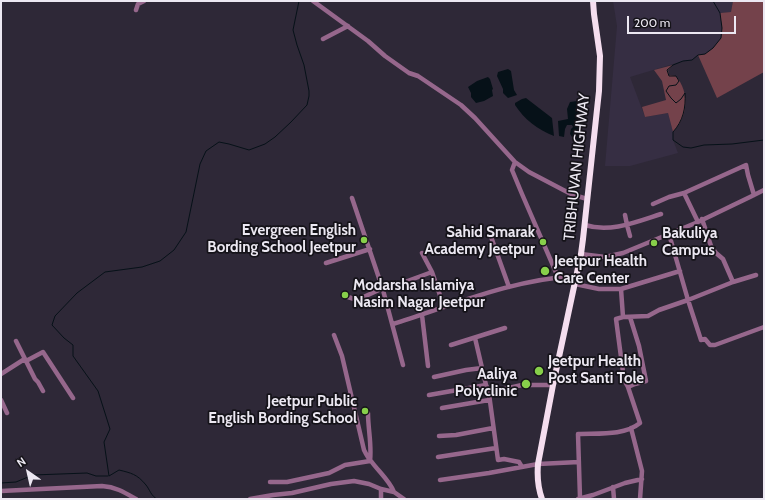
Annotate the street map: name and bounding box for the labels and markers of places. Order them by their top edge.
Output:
place label: Evergreen English Bording School Jeetpur [207,222,356,257]
place label: Sahid Smarak Academy Jeetpur [425,224,535,259]
place label: Bakuliya Campus [662,225,717,260]
marker: Evergreen English Bording School Jeetpur [359,235,369,245]
marker: Sahid Smarak Academy Jeetpur [538,237,548,247]
marker: Bakuliya Campus [649,238,659,248]
place label: Jeetpur Health Care Center [554,253,647,288]
marker: Jeetpur Health Care Center [539,265,551,277]
place label: Modarsha Islamiya Nasim Nagar Jeetpur [353,277,485,312]
marker: Modarsha Islamiya Nasim Nagar Jeetpur [340,290,350,300]
place label: Jeetpur Health Post Santi Tole [548,353,644,388]
marker: Jeetpur Health Post Santi Tole [533,365,545,377]
place label: Aaliya Polyclinic [455,366,517,401]
marker: Aaliya Polyclinic [520,378,532,390]
place label: Jeetpur Public English Bording School [208,393,357,428]
marker: Jeetpur Public English Bording School [360,406,370,416]

